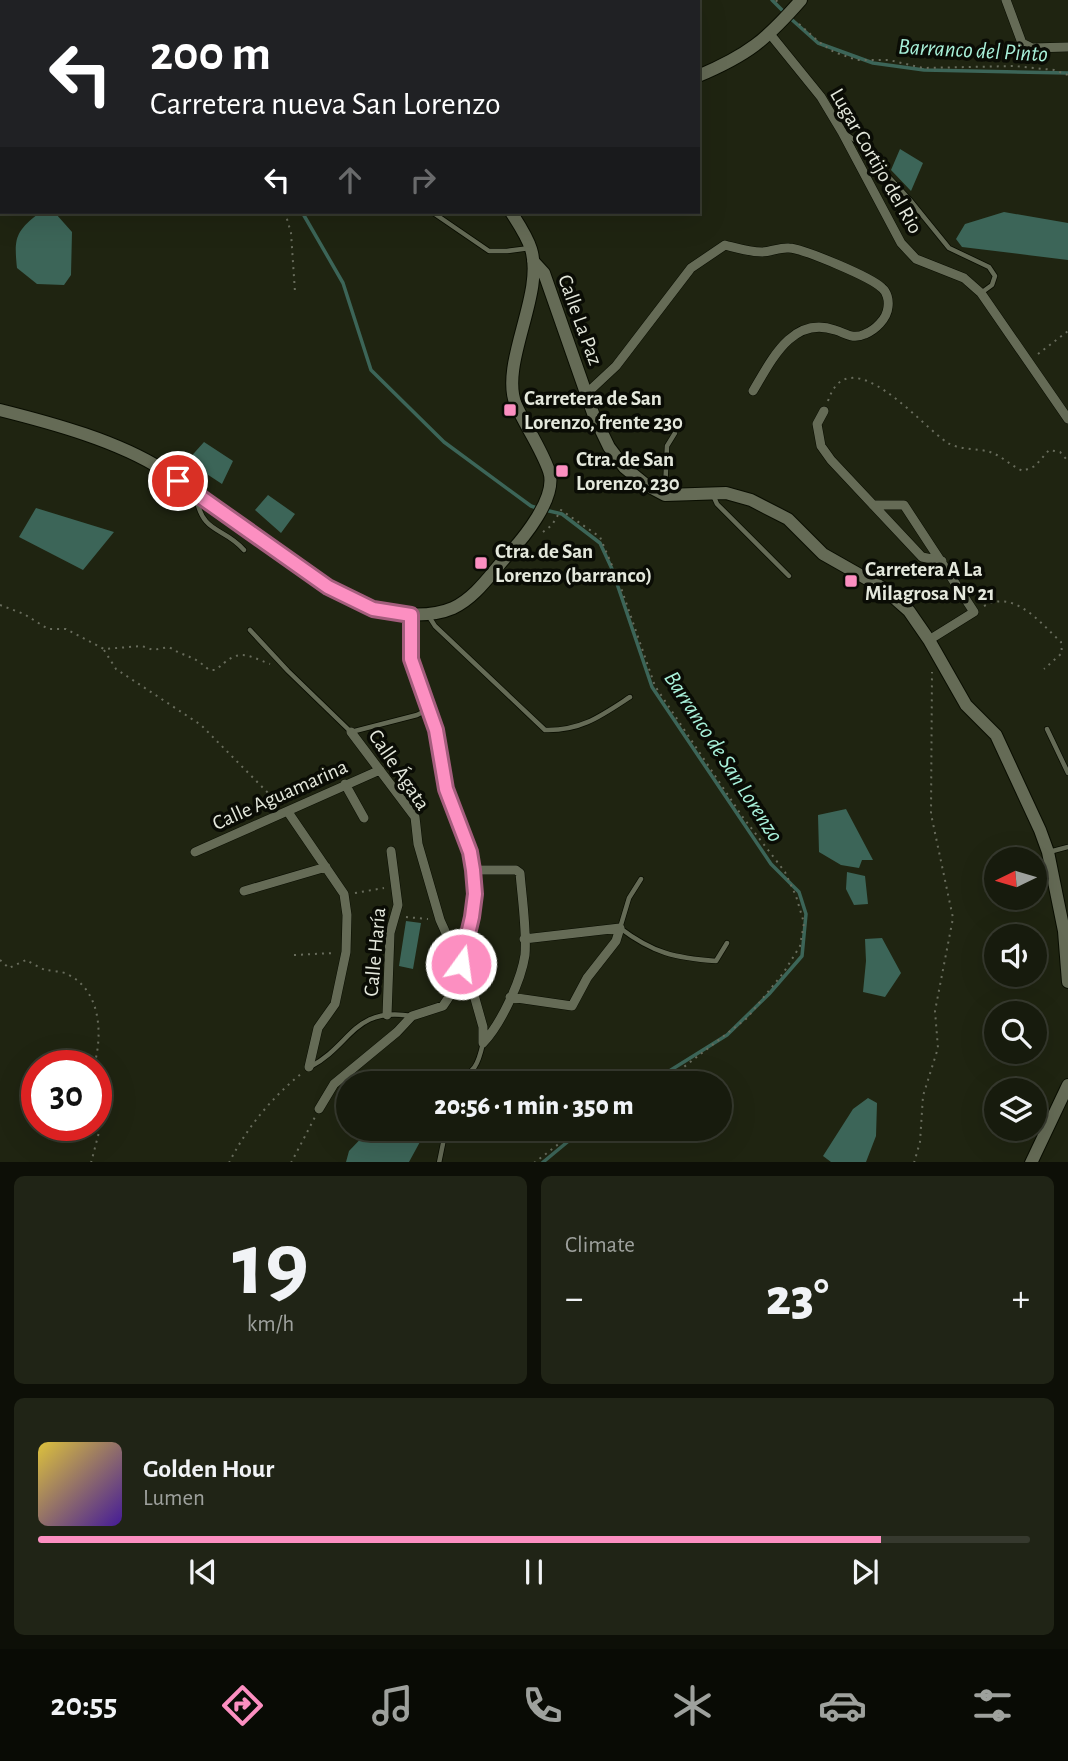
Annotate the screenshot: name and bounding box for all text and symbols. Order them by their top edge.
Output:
icon: left [35,28,126,119]
text: 200 m [150,30,271,79]
water label: Barranco del Pinto [898,36,1048,66]
street label: Lugar Cortijo del Rio [826,85,926,237]
text: Carretera nueva San Lorenzo [150,88,501,120]
icon: left [258,161,296,199]
icon: ahead [331,161,369,199]
icon: right [404,161,442,199]
street label: Calle La Paz [554,272,606,368]
place label: Carretera de San Lorenzo, frente 230 [524,388,683,433]
marker: Carretera de San Lorenzo, frente 230 [502,402,518,418]
place label: Ctra. de San Lorenzo, 230 [576,449,680,494]
pin [148,451,208,511]
icon: arrive [159,462,197,500]
marker: Ctra. de San Lorenzo, 230 [554,463,570,479]
place label: Ctra. de San Lorenzo (barranco) [495,541,652,586]
marker: Ctra. de San Lorenzo (barranco) [473,555,489,571]
place label: Carretera A La Milagrosa Nº 21 [865,559,995,604]
marker: Carretera A La Milagrosa Nº 21 [843,573,859,589]
water label: Barranco de San Lorenzo [659,668,787,846]
street label: Calle Ágata [364,725,435,814]
street label: Calle Aguamarina [209,756,351,834]
north arrow [984,847,1046,910]
map controls [984,847,1047,1141]
street label: Calle Haría [361,906,389,997]
button: sound [984,924,1047,987]
position arrow [424,927,498,1001]
button: search [984,1001,1047,1064]
speed limit sign: 30 [21,1050,112,1141]
button: layers [984,1078,1047,1141]
text: 20:56 · 1 min · 350 m [434,1093,634,1119]
text: 19 [232,1220,309,1311]
text: Climate [565,1234,635,1257]
text: 23° [766,1272,829,1324]
text: − [565,1280,583,1318]
text: + [1012,1280,1030,1318]
text: km/h [247,1313,294,1336]
text: Golden Hour [143,1456,274,1482]
text: Lumen [143,1487,205,1510]
icon: previous [184,1553,222,1591]
icon: pause [515,1553,553,1591]
icon: next [846,1553,884,1591]
icon: directions [218,1681,267,1730]
icon: music [368,1681,417,1730]
icon: phone [518,1681,567,1730]
icon: climate [668,1681,717,1730]
icon: car [818,1681,867,1730]
icon: filters [968,1681,1017,1730]
text: 20:55 [51,1689,117,1721]

